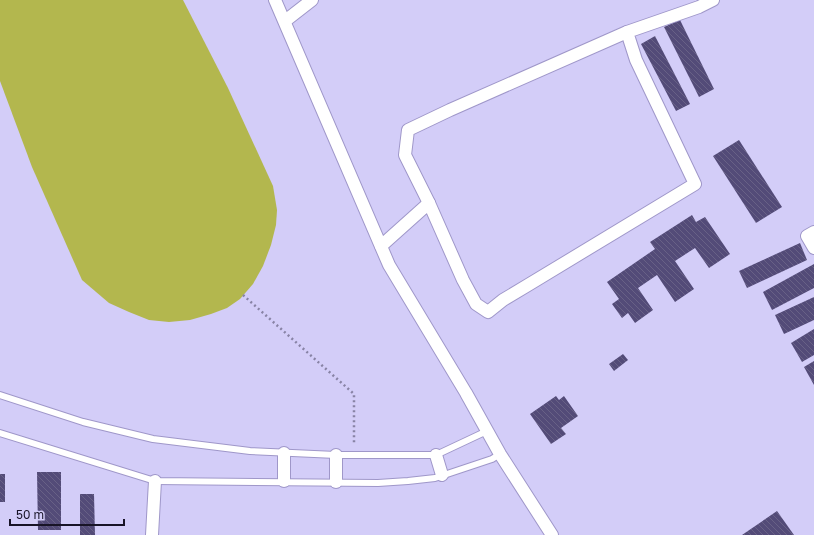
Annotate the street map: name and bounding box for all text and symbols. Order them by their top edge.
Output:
scale bar [10,501,124,527]
text: 50 m [16,507,44,522]

